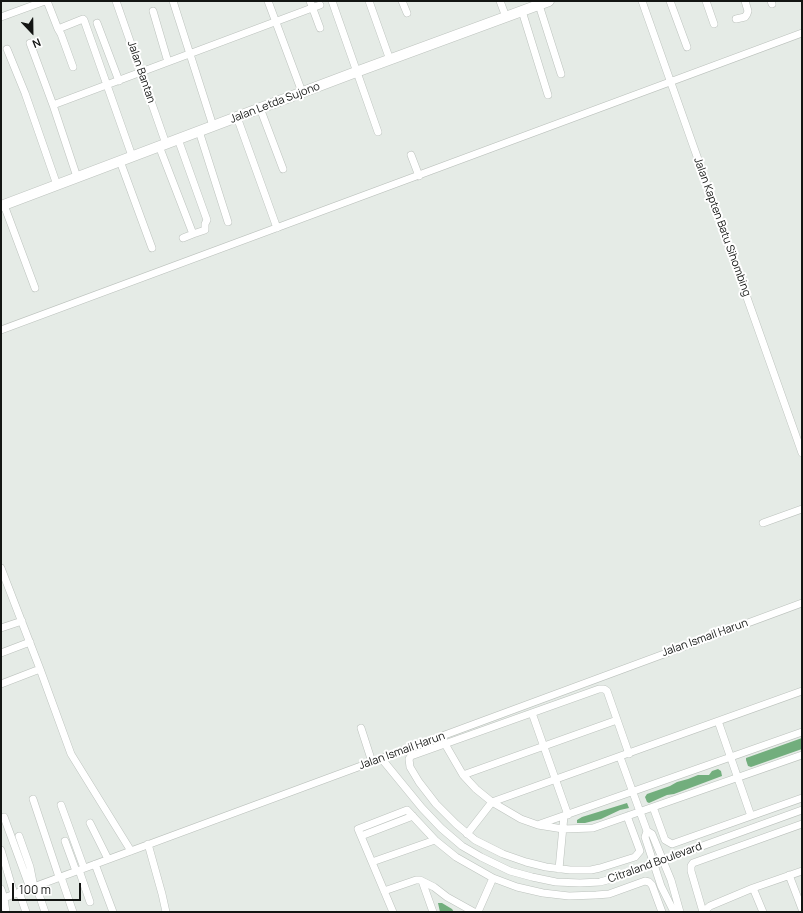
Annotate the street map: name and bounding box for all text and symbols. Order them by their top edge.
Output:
north arrow [12,12,52,52]
text: N [30,35,43,52]
street label: Jalan Bantan [124,39,158,105]
street label: Jalan Letda Sujono [228,80,322,126]
street label: Jalan Kapten Batu Sihombing [691,156,753,298]
street label: Jalan Ismail Harun [660,616,750,660]
street label: Jalan Ismail Harun [357,729,447,773]
street label: Citraland Boulevard [606,840,704,886]
scale bar [14,875,83,901]
text: 100 m [19,881,51,898]

